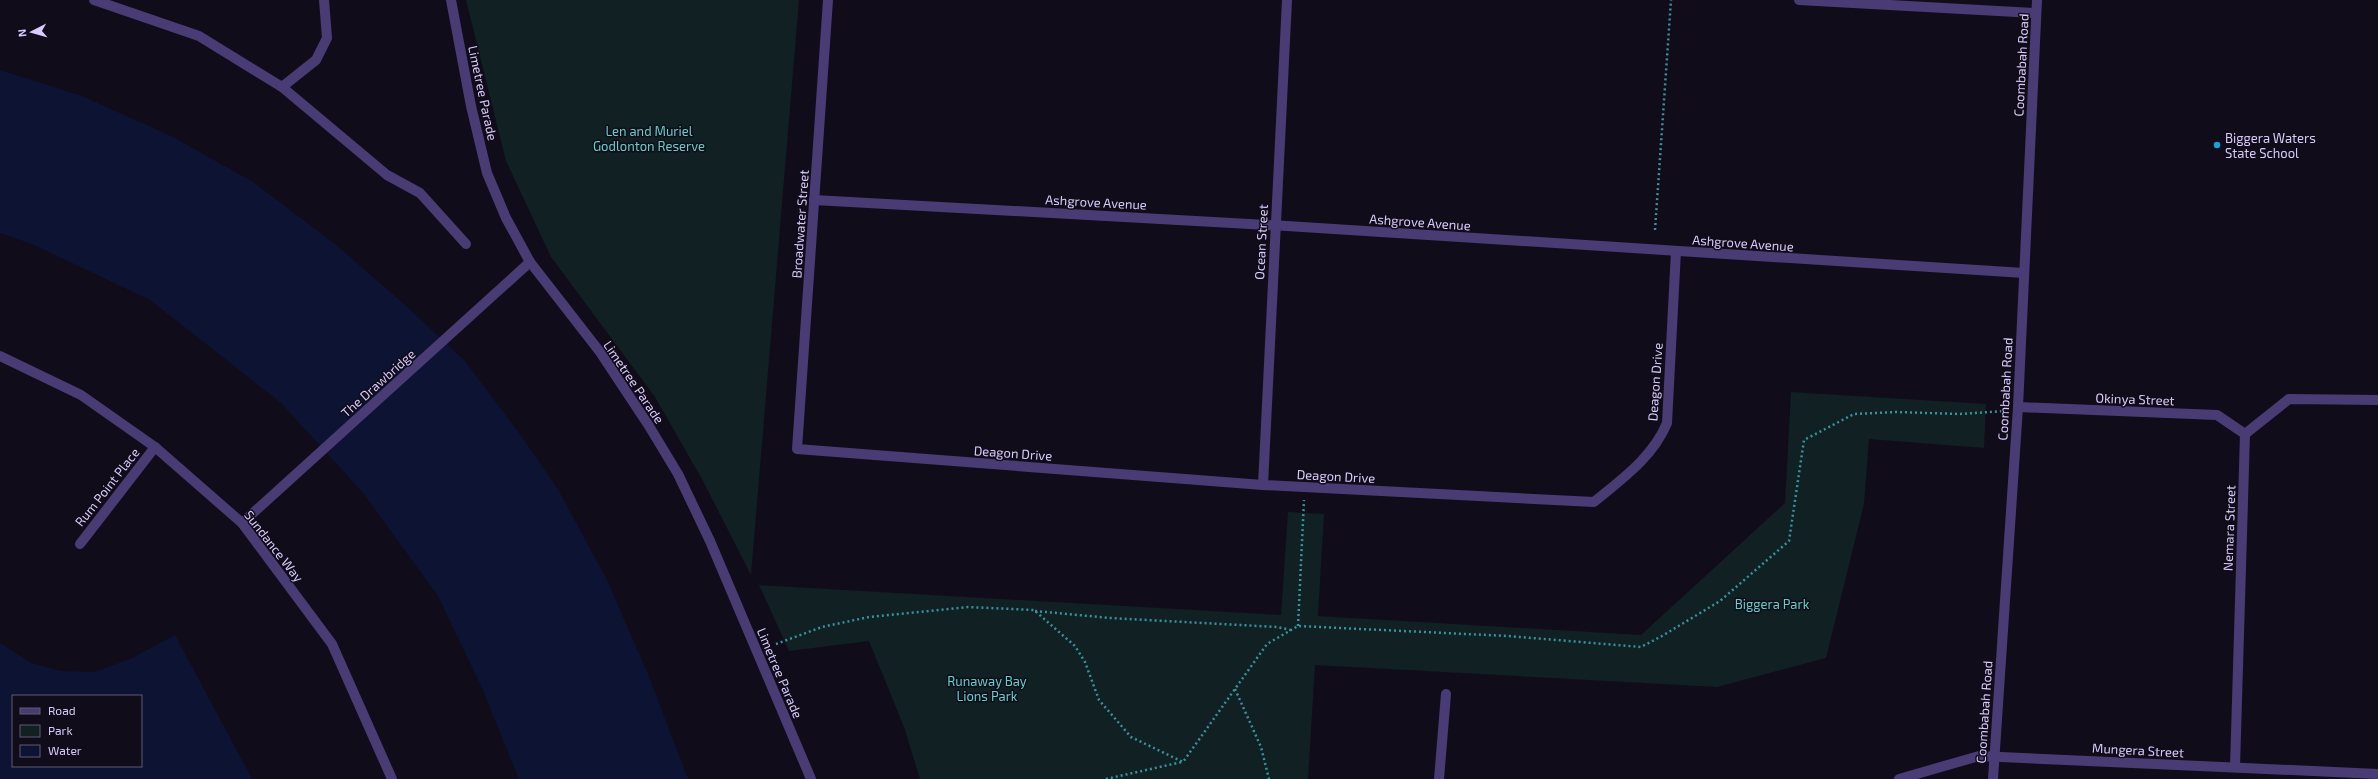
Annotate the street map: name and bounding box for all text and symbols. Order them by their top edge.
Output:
north arrow [12,12,52,52]
street label: Coombabah Road [2010,13,2032,117]
text: N [15,28,28,38]
street label: Limetree Parade [465,44,501,142]
park label: Len and Muriel Godlonton Reserve [593,123,705,154]
place label: Biggera Waters State School [2225,130,2316,161]
marker: Biggera Waters State School [2212,140,2222,150]
street label: Broadwater Street [788,169,812,279]
street label: Ashgrove Avenue [1045,191,1147,213]
street label: Ocean Street [1251,204,1271,280]
street label: Ashgrove Avenue [1369,210,1471,234]
street label: Ashgrove Avenue [1692,231,1794,255]
street label: Limetree Parade [600,337,668,427]
street label: Coombabah Road [1994,337,2016,441]
street label: Deagon Drive [1644,342,1666,422]
street label: The Drawbridge [338,346,418,420]
street label: Okinya Street [2095,390,2175,408]
street label: Deagon Drive [973,442,1053,464]
street label: Rum Point Place [71,445,143,529]
street label: Deagon Drive [1296,466,1376,486]
street label: Nemara Street [2220,485,2238,571]
street label: Sundance Way [241,507,307,585]
park label: Biggera Park [1735,596,1810,612]
street label: Limetree Parade [754,625,806,721]
street label: Coombabah Road [1972,660,1996,764]
park label: Runaway Bay Lions Park [947,673,1027,704]
legend [12,695,142,767]
text: Road [48,703,76,717]
text: Park [48,723,73,737]
street label: Mungera Street [2092,740,2184,760]
text: Water [48,743,82,757]

